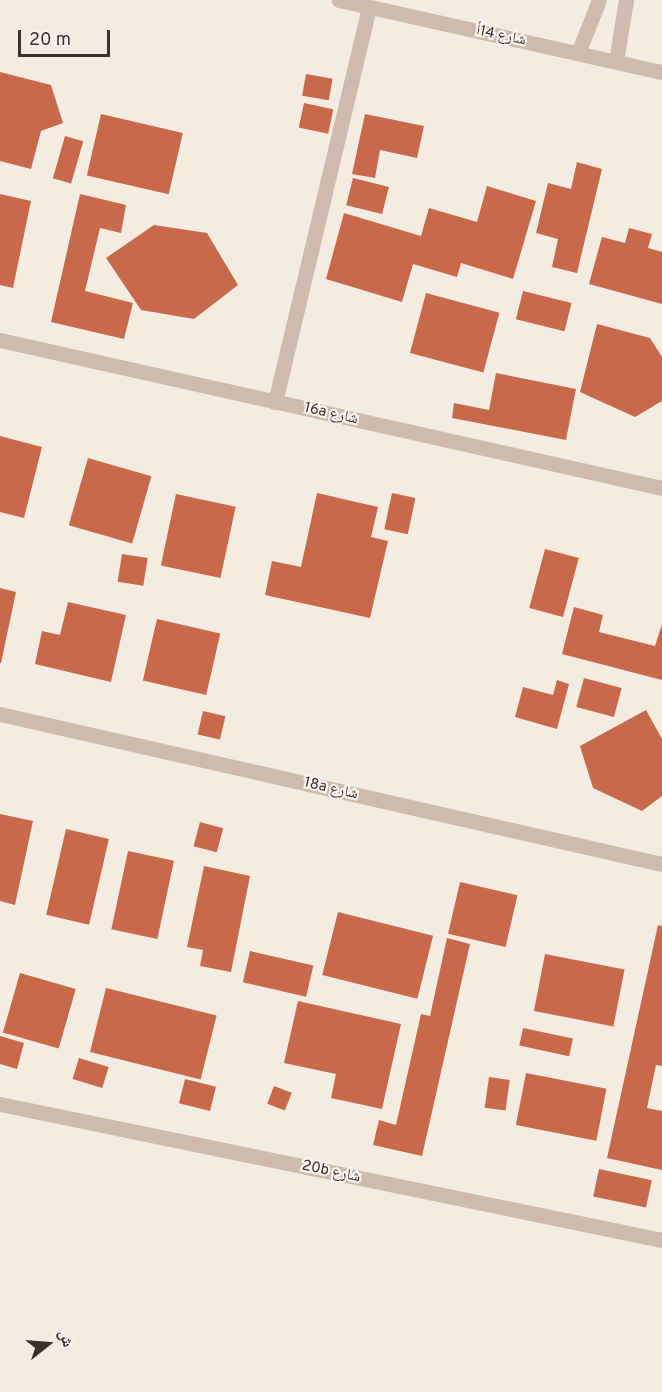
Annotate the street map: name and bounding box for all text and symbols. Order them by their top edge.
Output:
scale bar [21,18,112,56]
street label: شارع 14أ [475,22,527,50]
text: 20 m [29,29,71,52]
street label: 16a شارع [302,399,360,429]
street label: 18a شارع [302,774,360,804]
street label: 20b شارع [300,1157,362,1187]
north arrow [18,1314,78,1374]
text: ش [53,1328,77,1350]

